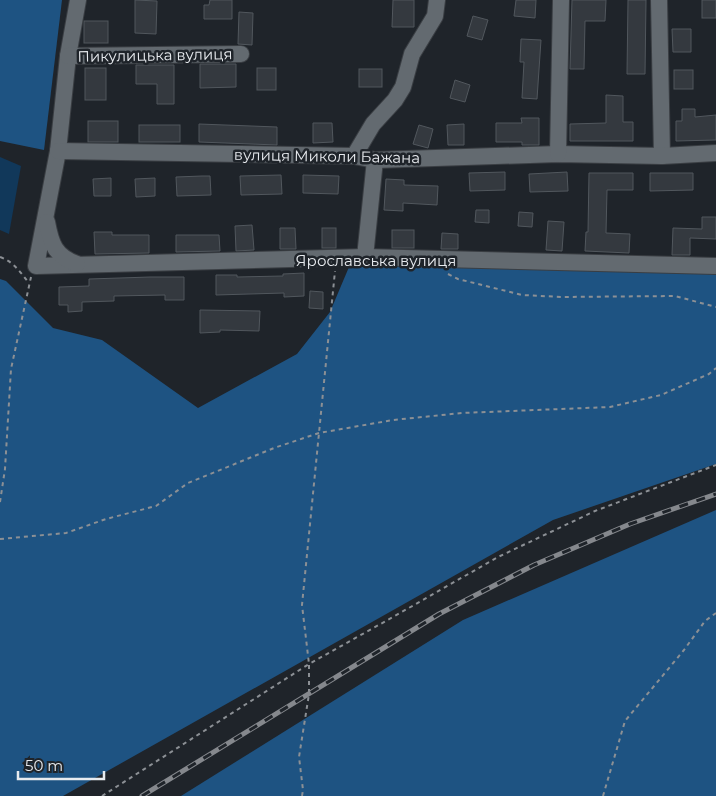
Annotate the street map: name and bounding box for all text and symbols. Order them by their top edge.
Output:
street label: Пикулицька вулиця [77,44,233,66]
street label: вулиця Миколи Бажана [234,145,420,167]
street label: Ярославська вулиця [296,251,456,270]
scale bar [18,748,104,780]
text: 50 m [25,756,63,775]

